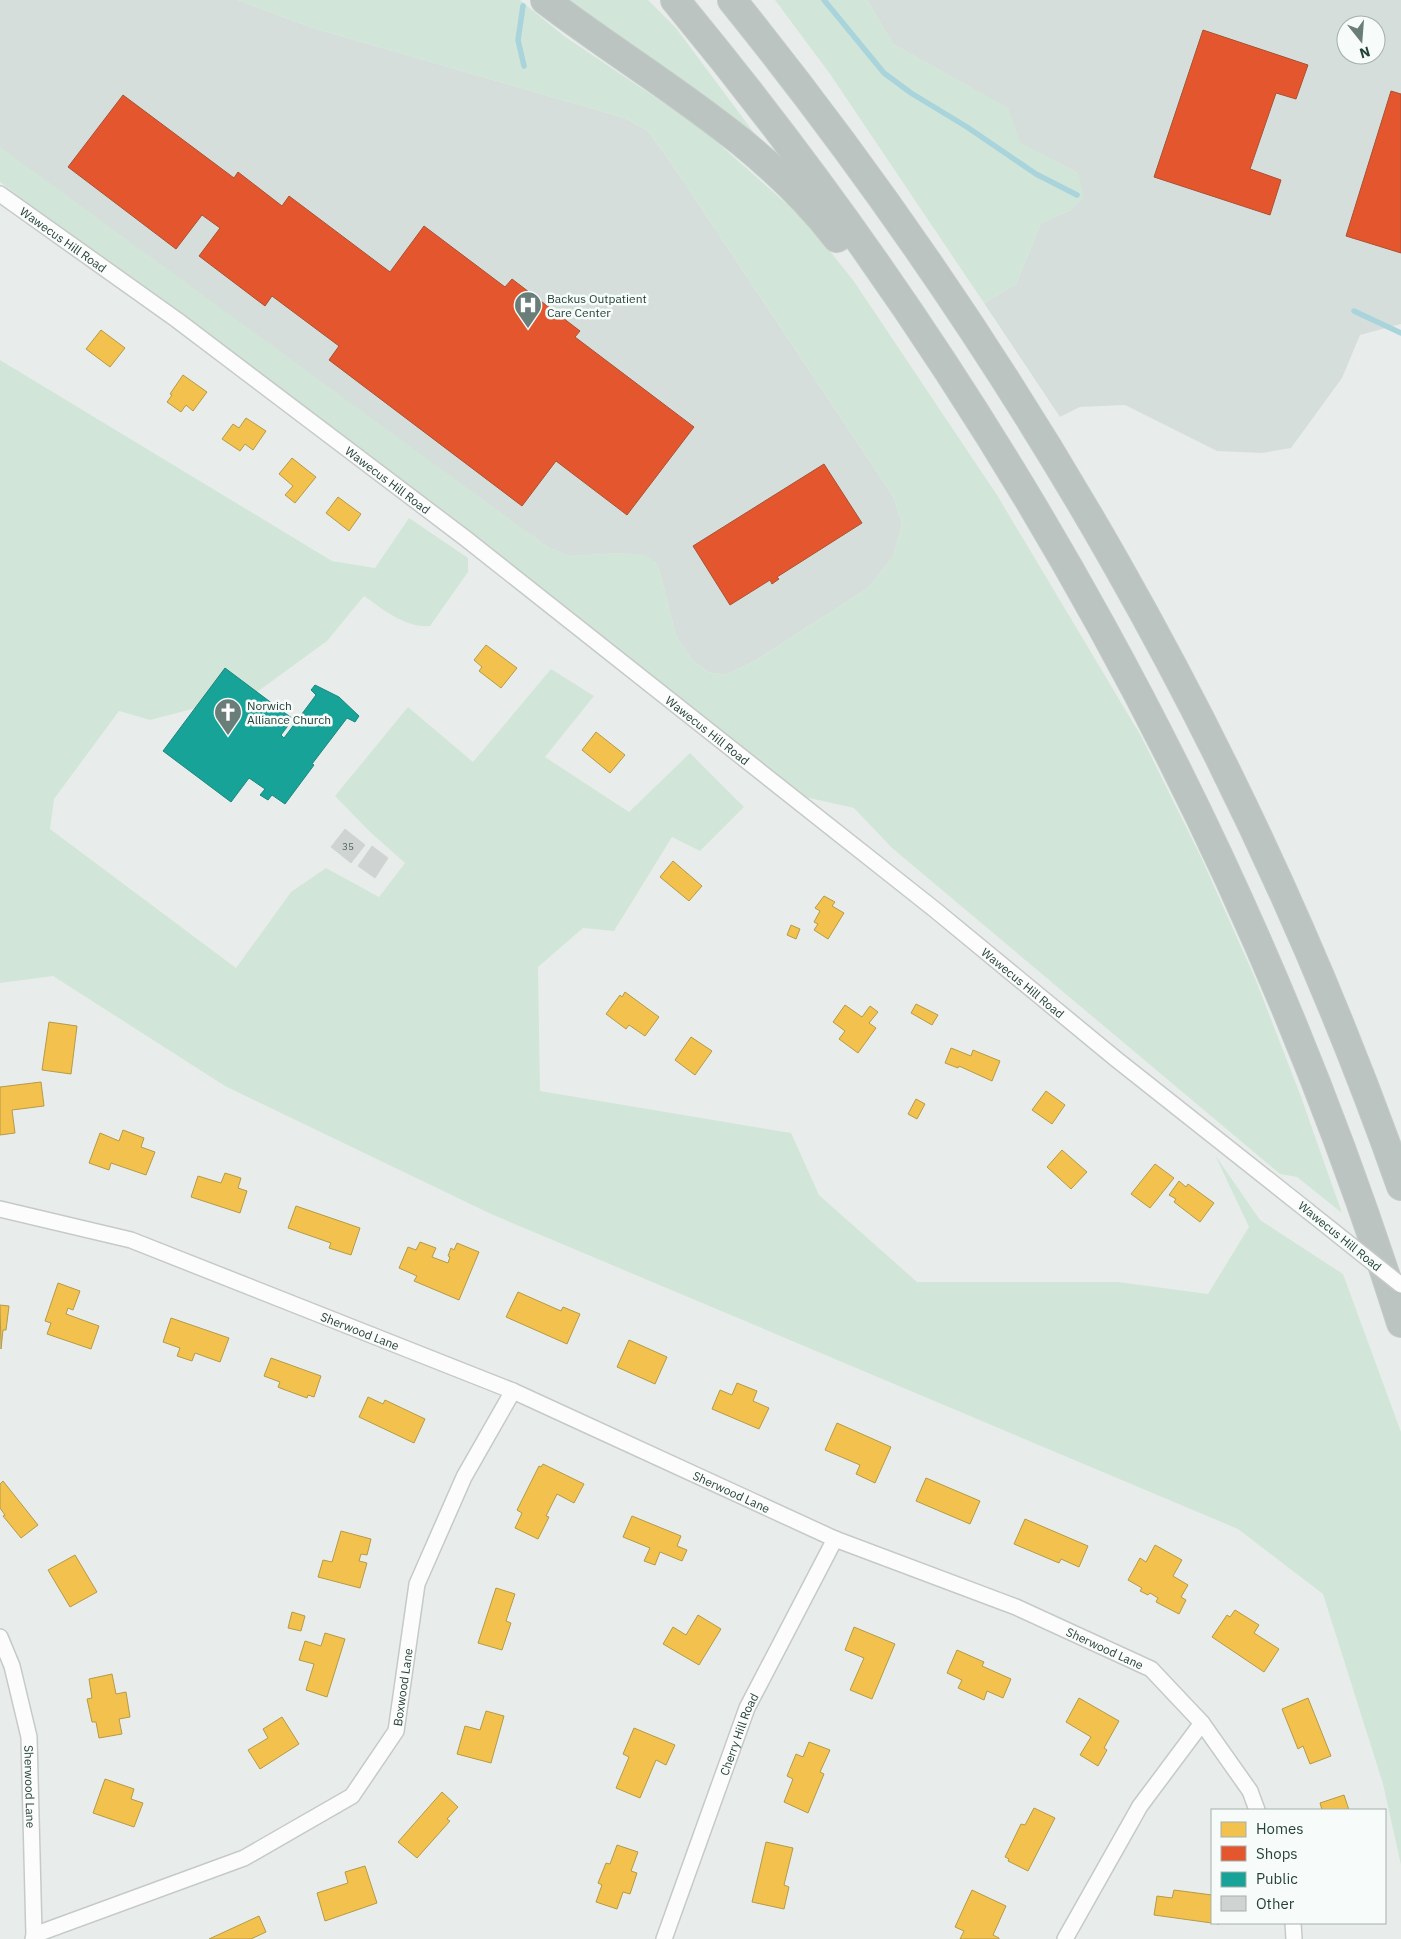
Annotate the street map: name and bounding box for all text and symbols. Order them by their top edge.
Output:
north arrow [1336,15,1386,65]
text: N [1357,42,1372,63]
street label: Wawecus Hill Road [17,203,110,275]
hospital icon: Backus Outpatient Care Center [513,290,543,329]
place label: Backus Outpatient Care Center [547,291,647,320]
street label: Wawecus Hill Road [343,443,434,517]
street label: Wawecus Hill Road [663,692,753,768]
church icon: Norwich Alliance Church [213,697,243,736]
place label: Norwich Alliance Church [247,698,331,727]
house number: 35 [342,840,354,853]
street label: Wawecus Hill Road [979,944,1068,1021]
street label: Wawecus Hill Road [1295,1198,1385,1274]
street label: Sherwood Lane [319,1308,402,1353]
street label: Sherwood Lane [691,1467,773,1516]
street label: Sherwood Lane [1064,1624,1146,1672]
street label: Boxwood Lane [389,1647,415,1727]
street label: Cherry Hill Road [716,1690,761,1777]
street label: Sherwood Lane [22,1745,39,1829]
legend [1211,1809,1386,1924]
text: Homes [1256,1819,1304,1838]
text: Shops [1256,1844,1298,1863]
text: Public [1256,1869,1298,1888]
text: Other [1256,1894,1295,1913]

